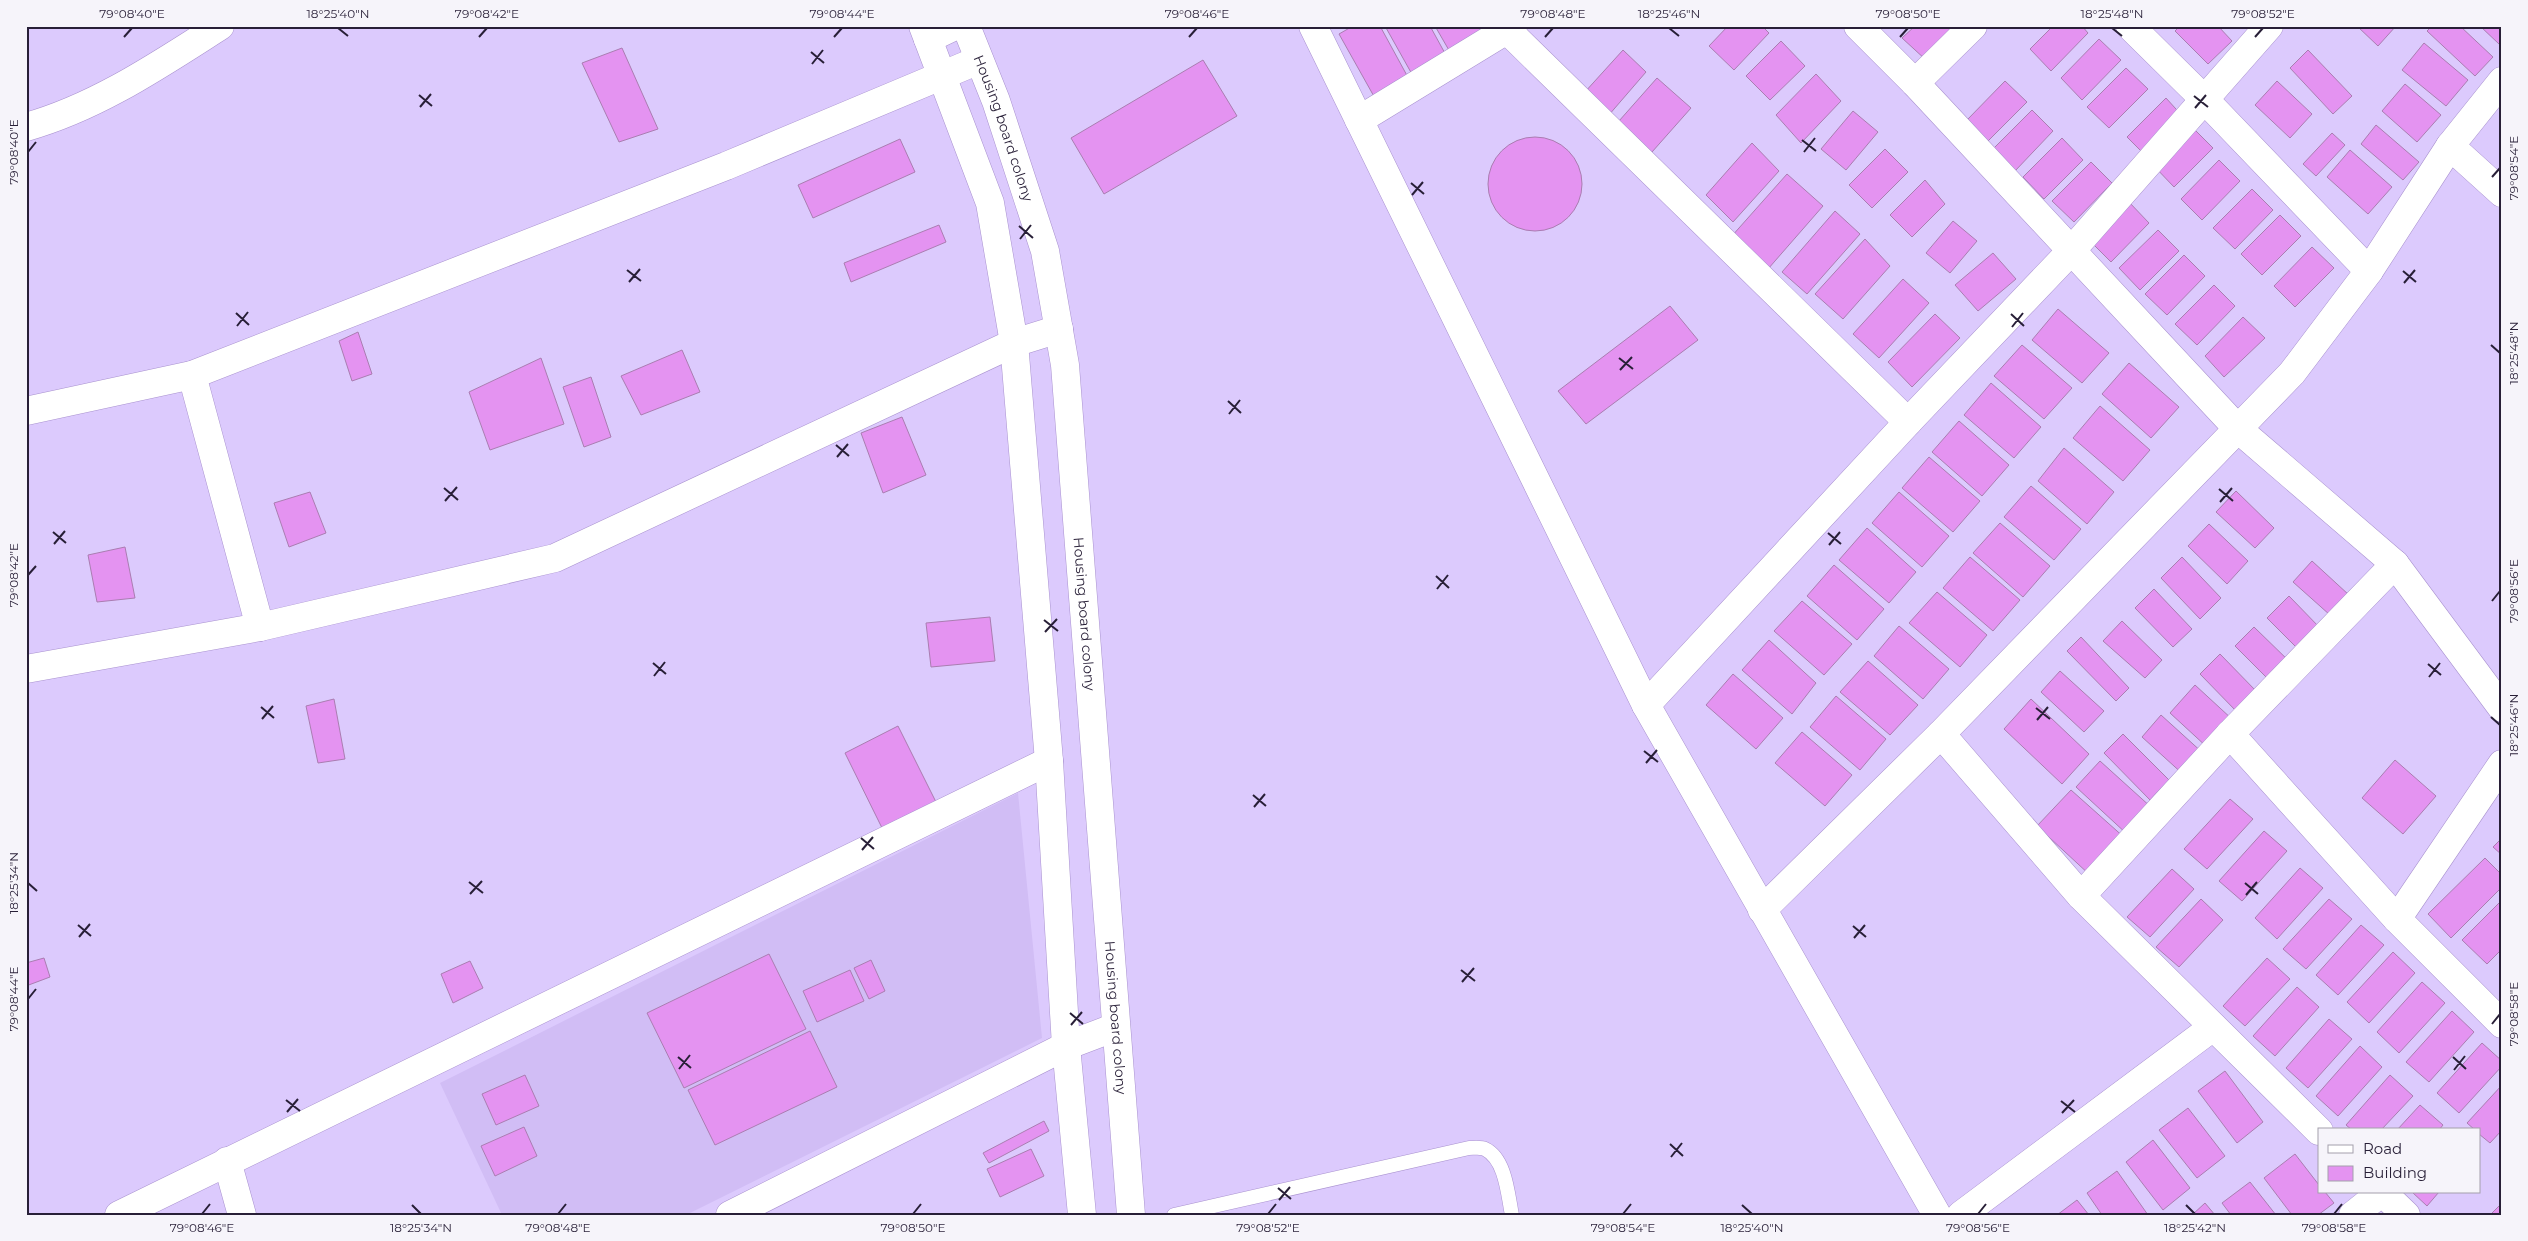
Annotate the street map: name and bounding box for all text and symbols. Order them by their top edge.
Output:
text: 79°08'40"E [99,6,165,21]
text: 18°25'40"N [306,6,370,21]
text: 79°08'42"E [455,6,519,21]
text: 79°08'44"E [809,6,875,21]
text: 79°08'46"E [1165,6,1229,21]
text: 79°08'48"E [1520,6,1586,21]
text: 18°25'46"N [1638,6,1700,21]
text: 79°08'50"E [1876,6,1940,21]
text: 18°25'48"N [2081,6,2143,21]
text: 79°08'52"E [2231,6,2295,21]
street label: Housing board colony [970,52,1037,204]
text: 79°08'40"E [6,119,21,185]
text: 79°08'54"E [2506,136,2521,200]
text: 18°25'48"N [2506,322,2521,384]
street label: Housing board colony [1069,536,1099,692]
text: 79°08'42"E [6,543,21,607]
text: 79°08'56"E [2506,559,2521,623]
text: 18°25'46"N [2506,694,2521,756]
text: 18°25'34"N [6,852,21,914]
street label: Housing board colony [1101,940,1131,1096]
text: 79°08'44"E [6,966,21,1032]
text: 79°08'58"E [2506,982,2521,1046]
legend [2318,1128,2480,1194]
text: Road [2363,1139,2402,1158]
text: Building [2363,1163,2427,1182]
text: 79°08'46"E [170,1220,234,1235]
text: 18°25'34"N [390,1220,452,1235]
text: 79°08'48"E [525,1220,591,1235]
text: 79°08'50"E [881,1220,945,1235]
text: 79°08'52"E [1236,1220,1300,1235]
text: 79°08'54"E [1591,1220,1655,1235]
text: 18°25'40"N [1720,1220,1784,1235]
text: 79°08'56"E [1946,1220,2010,1235]
text: 18°25'42"N [2164,1220,2226,1235]
text: 79°08'58"E [2302,1220,2366,1235]

